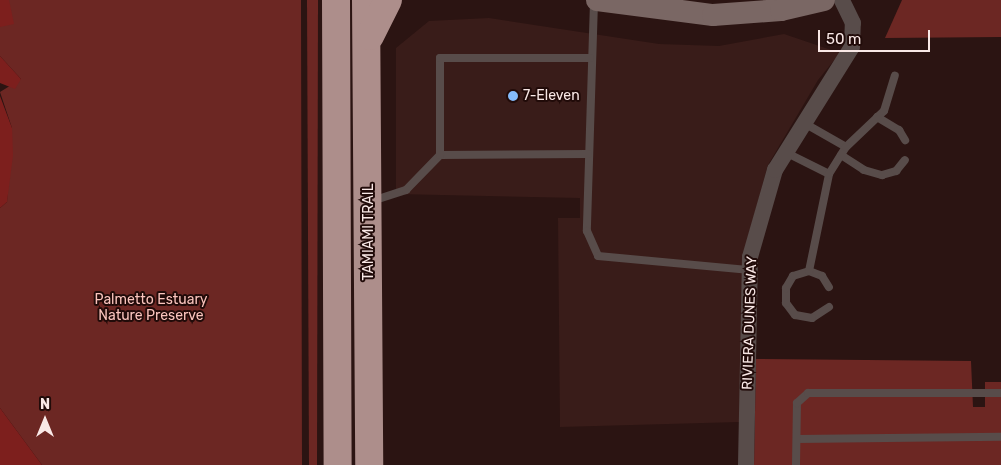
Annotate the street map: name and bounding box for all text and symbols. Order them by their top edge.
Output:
scale bar [821,20,934,52]
text: 50 m [826,30,861,48]
place label: 7-Eleven [523,88,580,104]
marker: 7-Eleven [507,90,519,102]
street label: TAMIAMI TRAIL [361,183,377,281]
street label: RIVIERA DUNES WAY [739,255,761,391]
park label: Palmetto Estuary Nature Preserve [95,292,207,324]
north arrow [20,395,70,445]
text: N [40,396,50,413]

